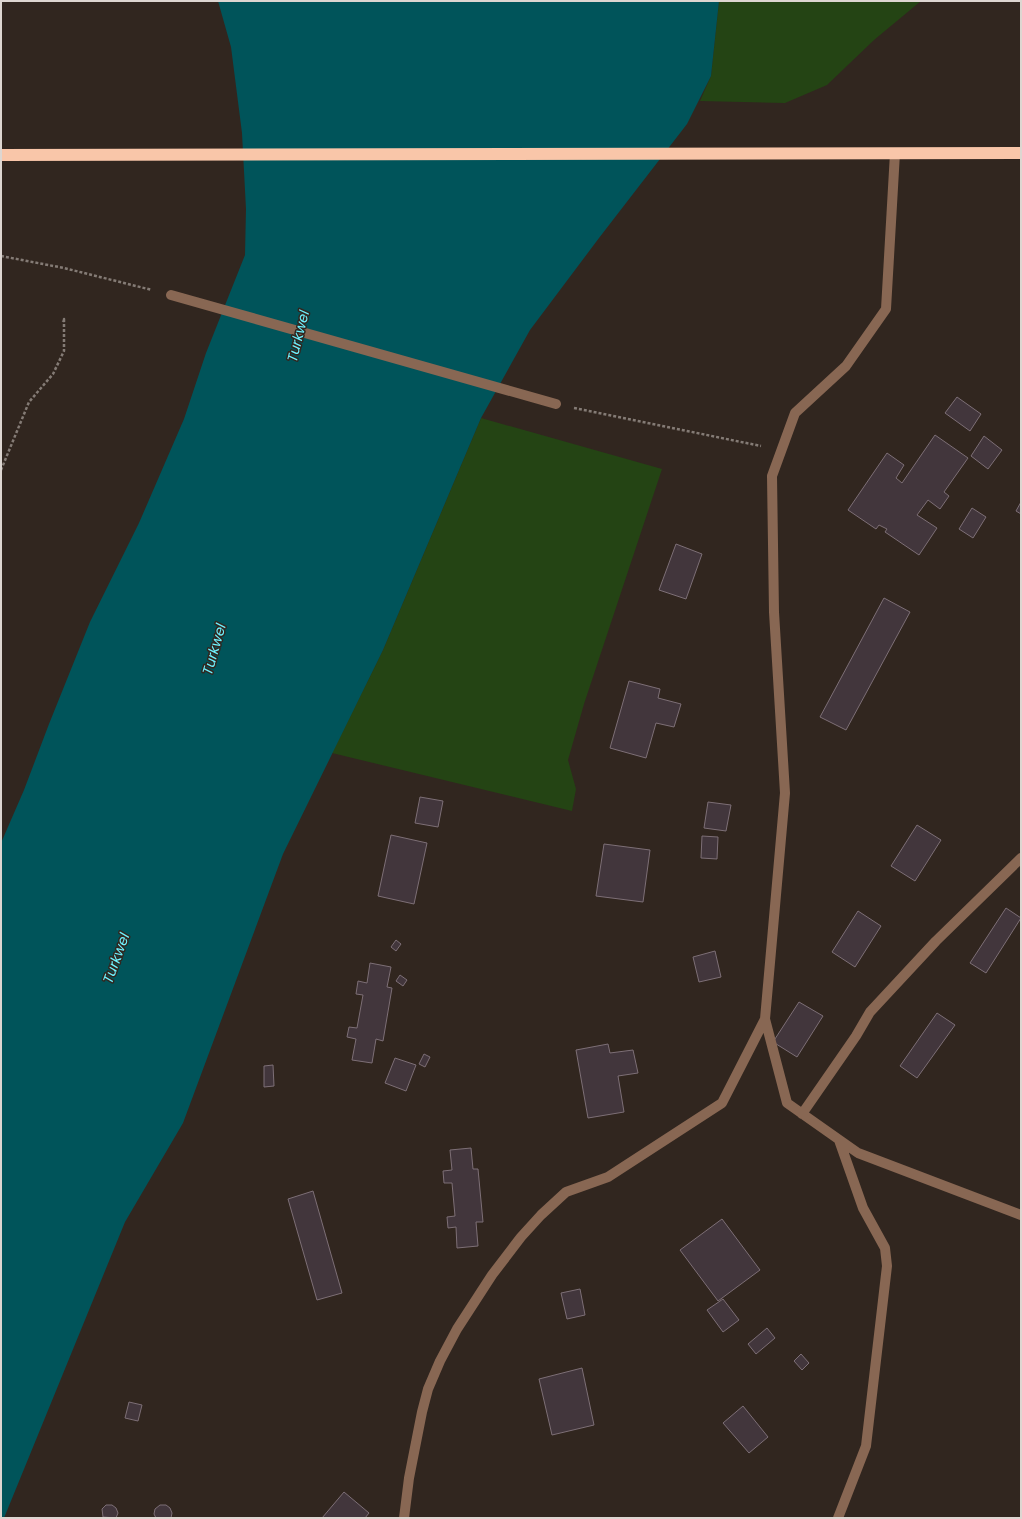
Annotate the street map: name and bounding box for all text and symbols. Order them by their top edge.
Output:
water label: Turkwel [282,308,314,364]
water label: Turkwel [197,620,231,677]
water label: Turkwel [98,929,135,986]

